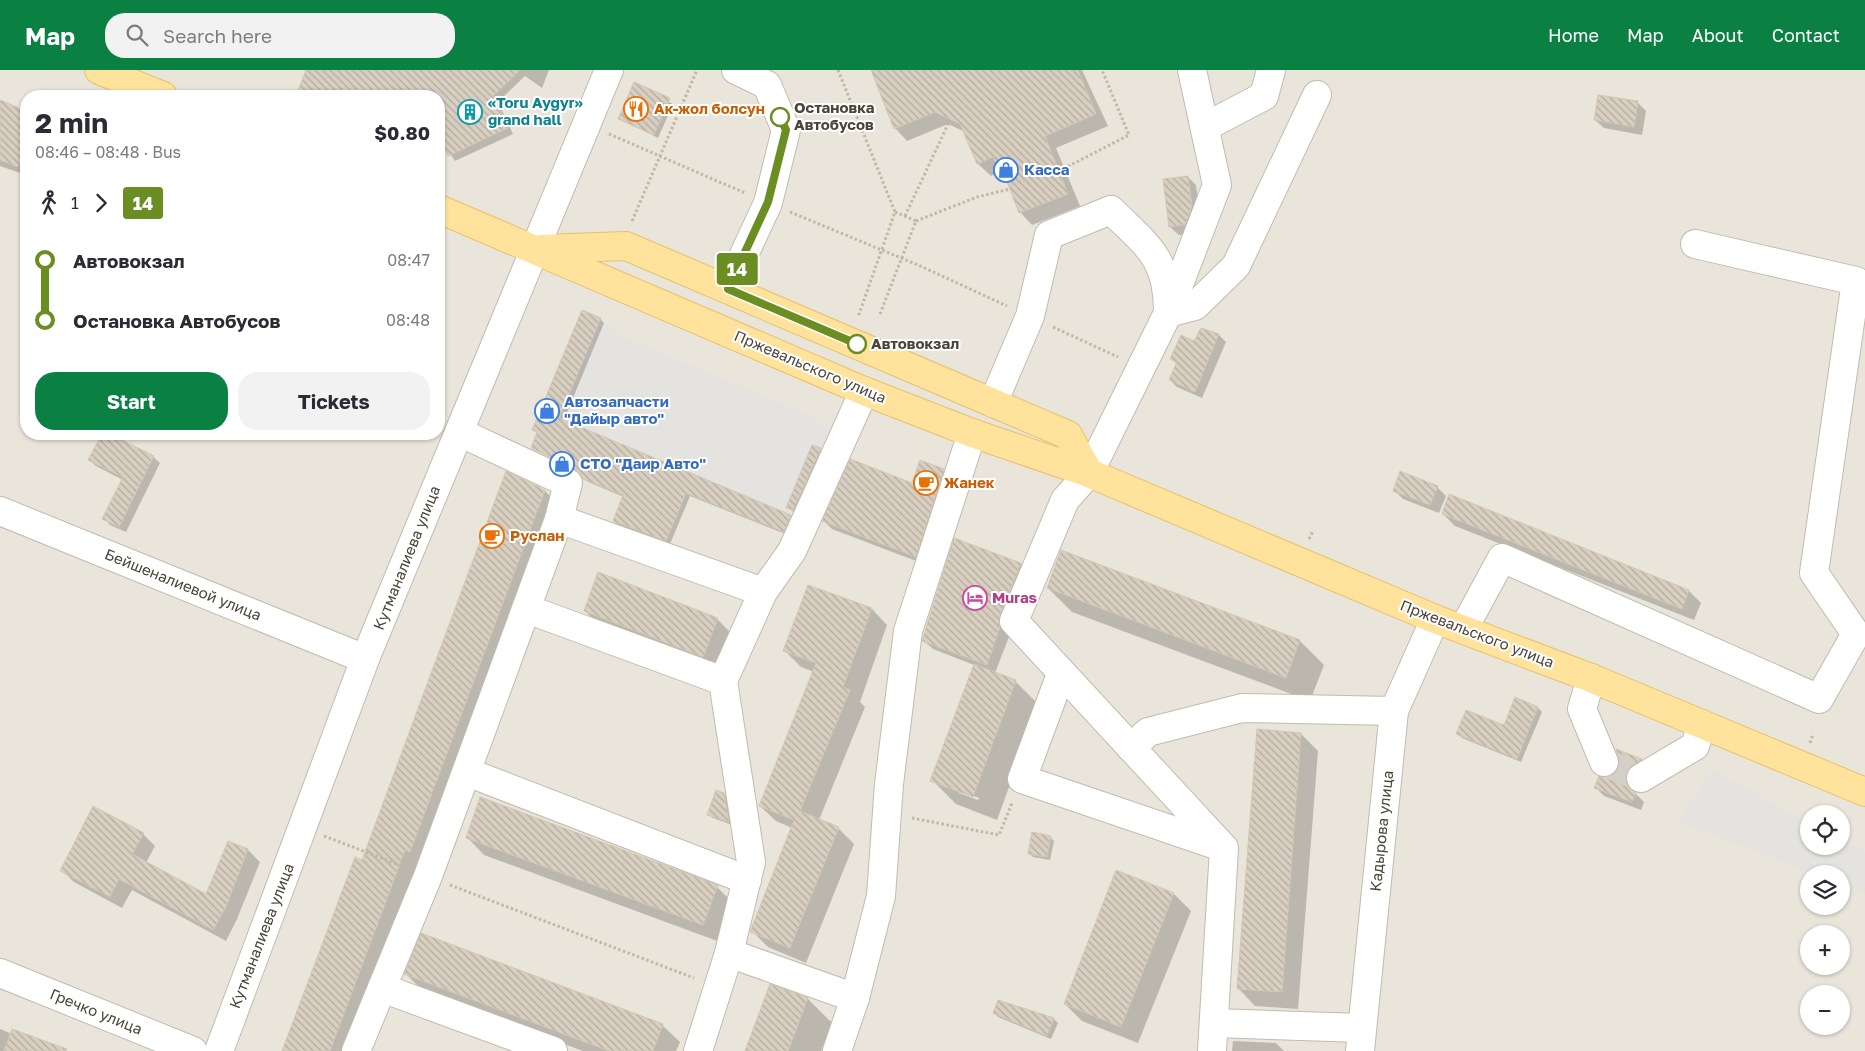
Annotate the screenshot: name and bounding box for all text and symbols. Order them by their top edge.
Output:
search box [105,13,455,58]
text: Map [25,21,75,50]
icon: search [123,21,151,49]
text: Search here [163,24,272,47]
text: Home [1548,24,1599,46]
text: Map [1627,24,1664,46]
text: About [1692,24,1744,46]
text: Contact [1772,24,1840,46]
place label: «Toru Aygyr» grand hall [488,93,583,128]
restaurant icon: Ак-жол болсун [623,96,649,122]
place label: Остановка Автобусов [794,98,875,133]
building icon: «Toru Aygyr» grand hall [457,99,483,125]
place label: Ак-жол болсун [654,99,765,117]
text: 2 min [35,106,108,139]
marker: Остановка Автобусов [770,107,790,127]
text: $0.80 [374,121,430,144]
text: 08:46 – 08:48 · Bus [35,142,181,162]
shop icon: Касса [993,157,1019,183]
place label: Касса [1024,160,1070,178]
icon: walk [35,189,63,217]
icon: forward [87,189,115,217]
text: 14 [133,192,153,214]
text: 1 [71,193,79,213]
text: Автовокзал [73,249,185,272]
text: 08:47 [387,250,430,270]
line badge: 14 [714,253,760,285]
text: 14 [727,258,747,280]
text: Остановка Автобусов [73,309,280,332]
text: 08:48 [386,310,430,330]
street label: Пржевальского улица [732,326,889,406]
marker: Автовокзал [847,334,867,354]
place label: Автовокзал [871,334,959,352]
button: Start [35,372,228,430]
button: Tickets [238,372,430,430]
place label: Автозапчасти "Дайыр авто" [564,392,669,427]
shop icon: Автозапчасти "Дайыр авто" [534,398,560,424]
shop icon: СТО "Даир Авто" [549,451,575,477]
place label: СТО "Даир Авто" [580,454,706,472]
cafe icon: Жанек [913,470,939,496]
place label: Жанек [944,473,995,491]
street label: Кутманалиева улица [369,483,443,632]
cafe icon: Руслан [479,523,505,549]
place label: Руслан [510,526,564,544]
street label: Бейшеналиевой улица [102,544,264,624]
hotel icon: Muras [962,585,988,611]
place label: Muras [992,588,1037,606]
street label: Пржевальского улица [1398,595,1557,671]
street label: Кадырова улица [1366,769,1396,892]
map controls [1800,805,1850,1035]
button: locate [1800,805,1850,855]
street label: Кутманалиева улица [225,860,297,1011]
button: layers [1800,865,1850,915]
button: + [1800,925,1850,975]
street label: Гречко улица [48,984,145,1038]
button: − [1800,985,1850,1035]

